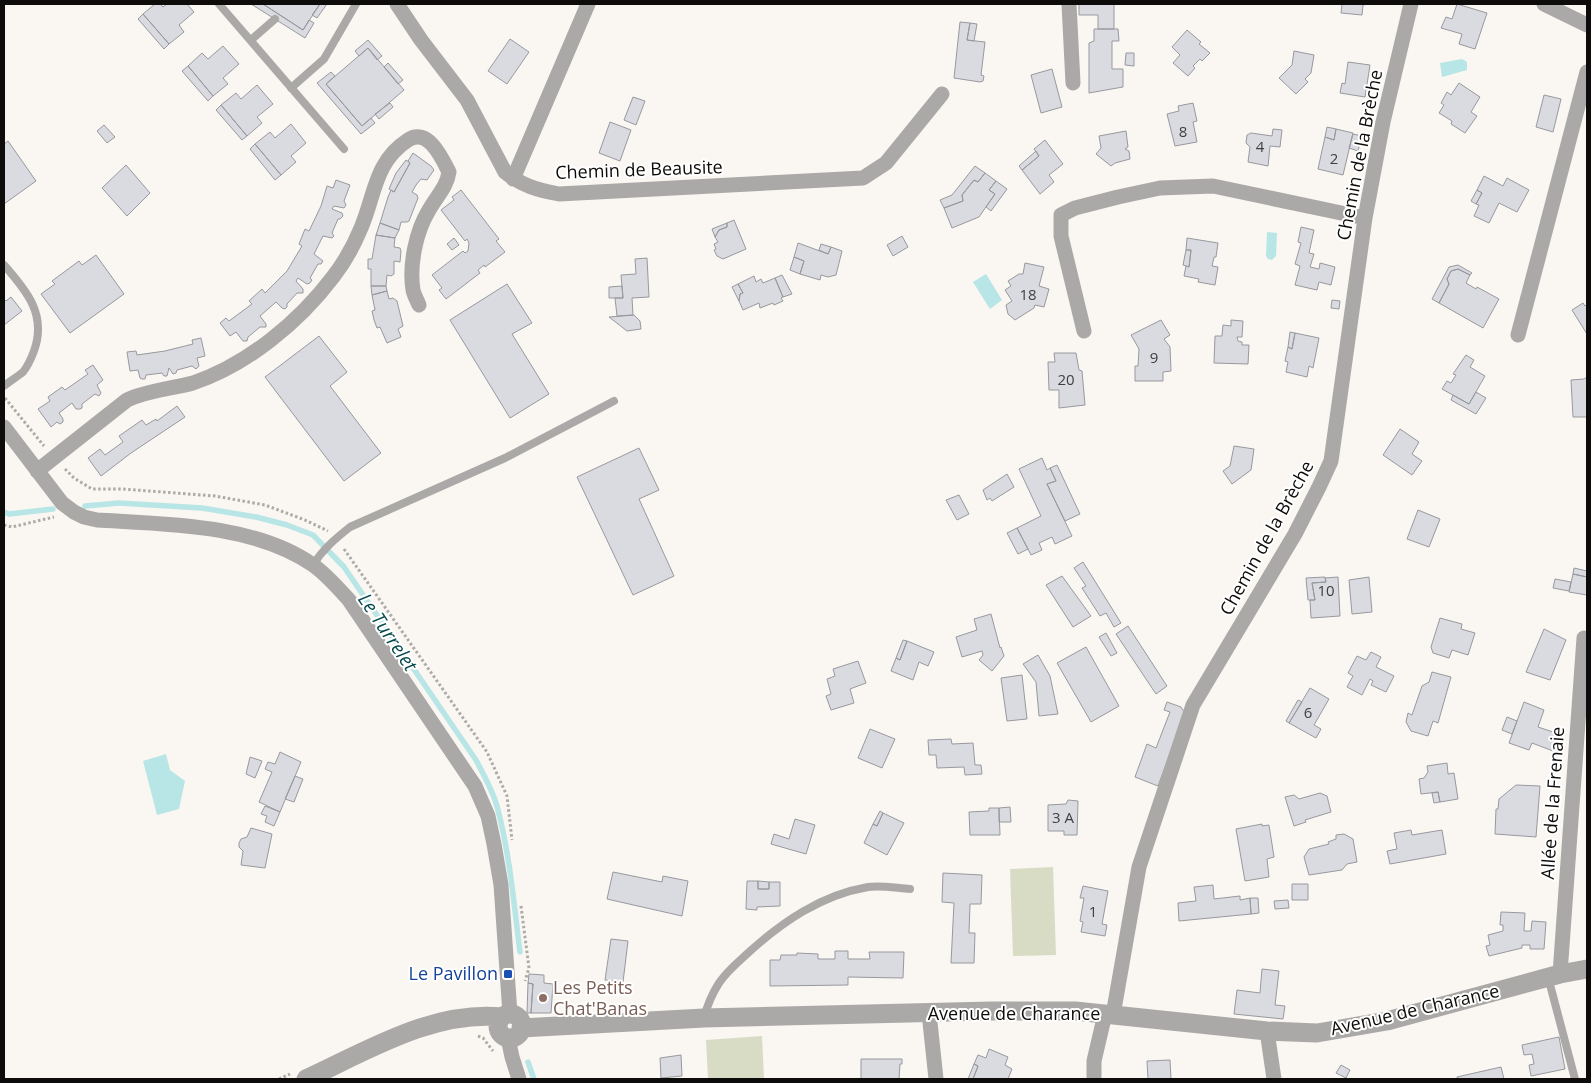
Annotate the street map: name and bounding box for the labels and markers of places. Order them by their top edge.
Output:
place label: Le Pavillon [409,961,498,985]
marker: Le Pavillon [502,968,514,980]
place label: Les Petits Chat'Banas [553,975,647,1020]
marker: Les Petits Chat'Banas [537,992,549,1004]

